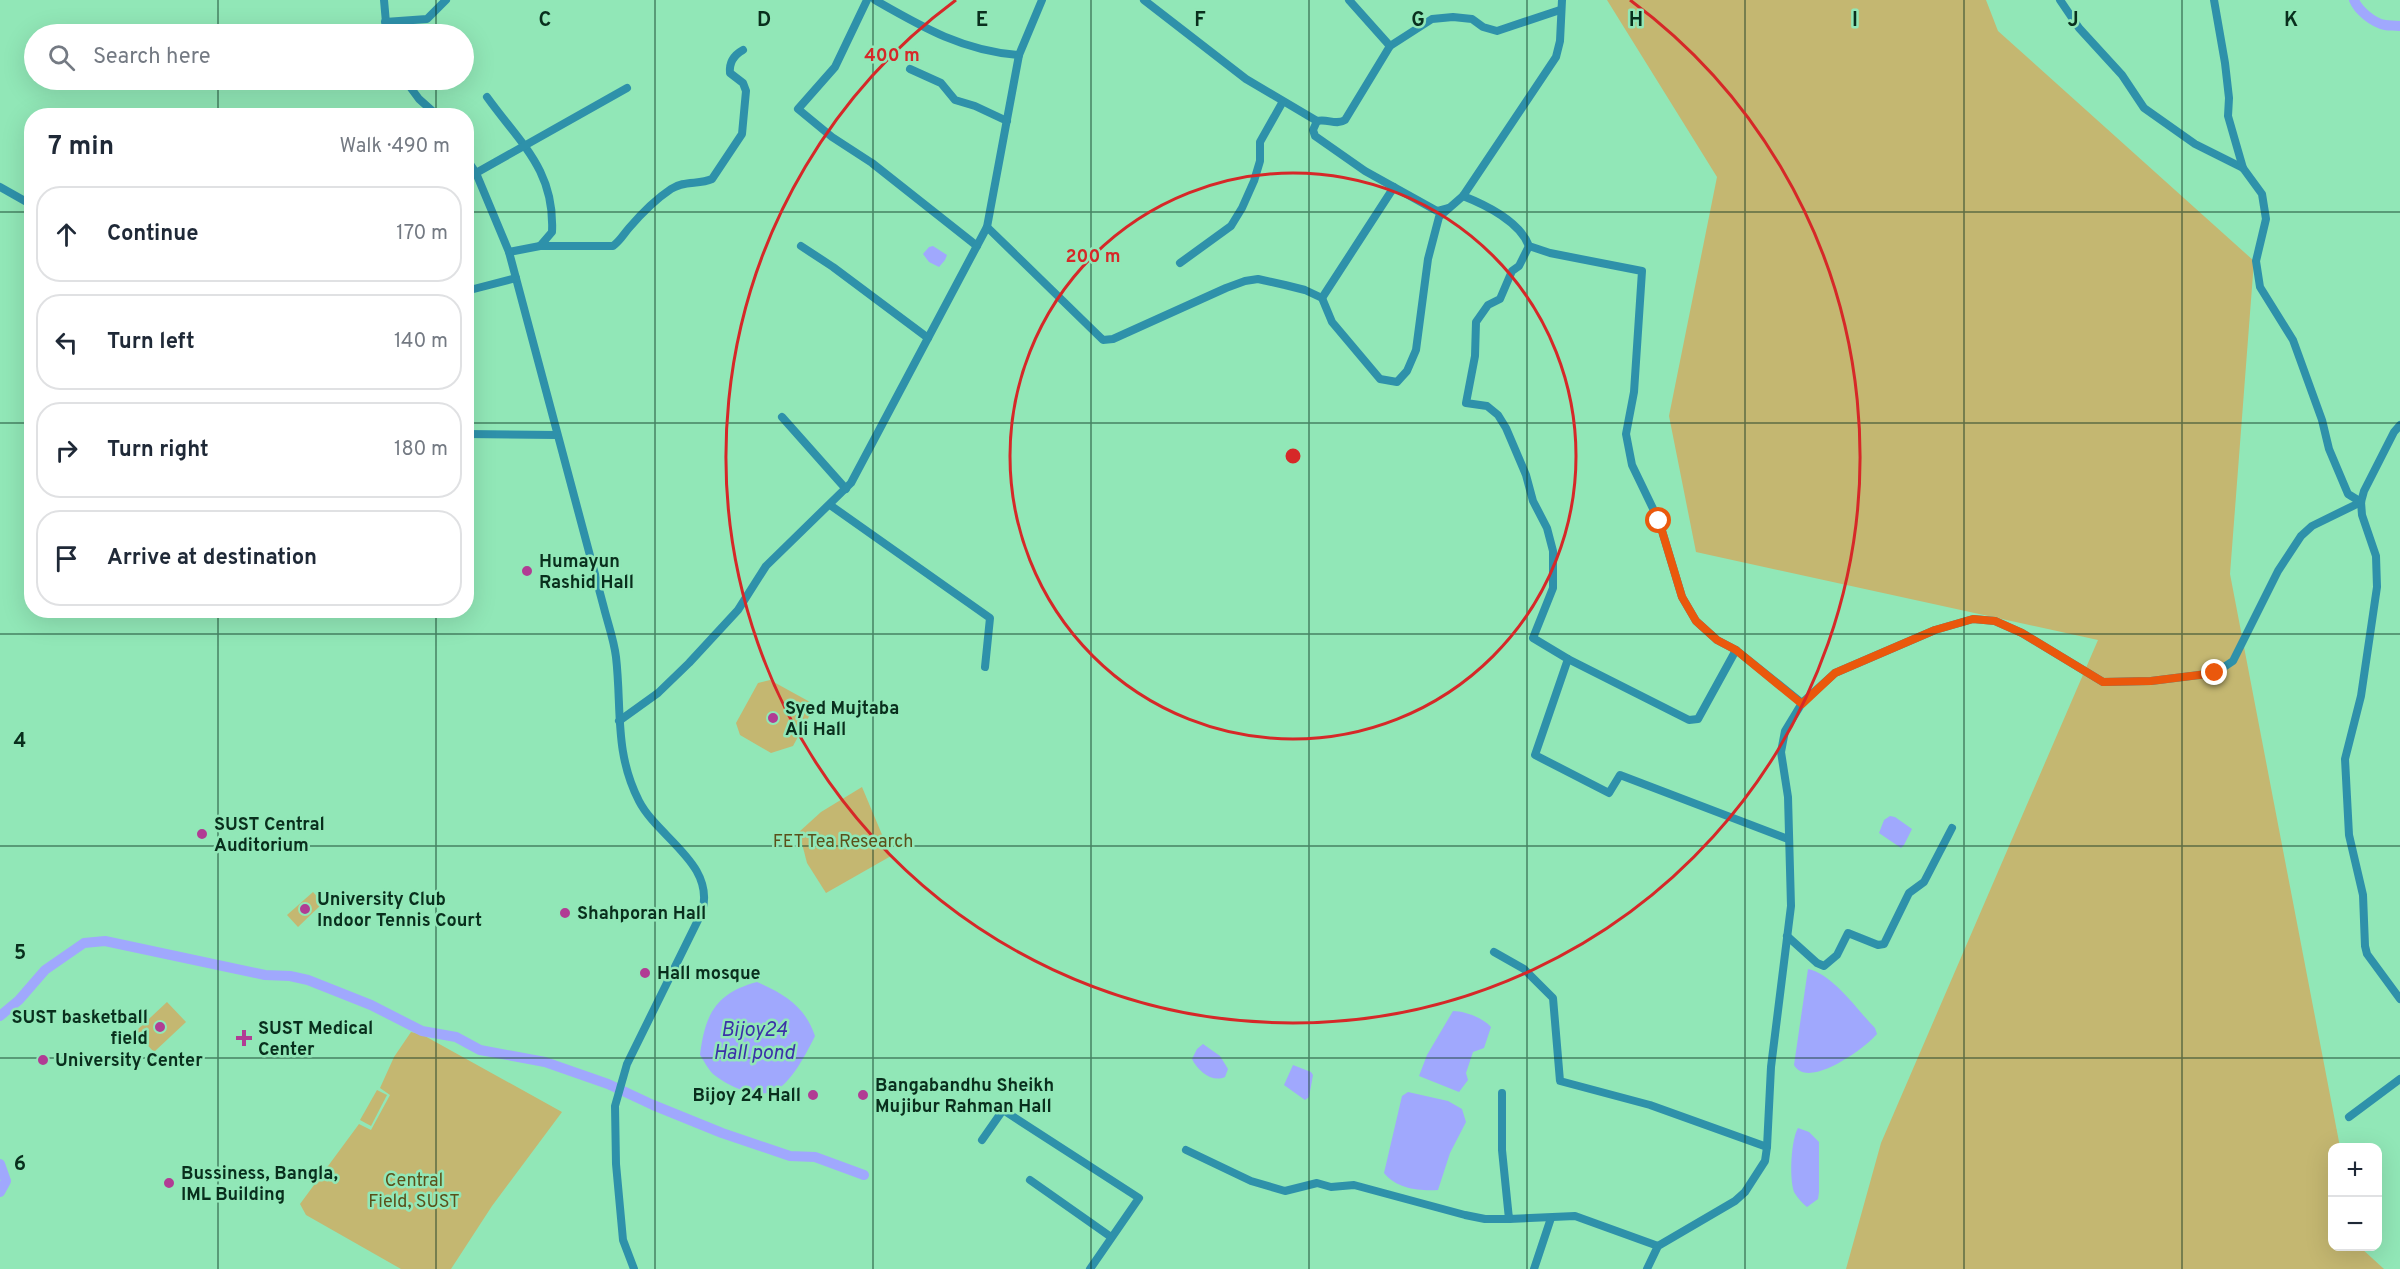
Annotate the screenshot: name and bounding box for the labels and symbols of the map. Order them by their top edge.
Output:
text: C [539,8,551,34]
text: D [757,8,771,34]
text: E [976,8,988,34]
text: F [1194,8,1206,34]
text: G [1411,8,1425,34]
text: H [1629,8,1643,34]
text: I [1852,8,1858,34]
text: J [2067,8,2079,34]
text: K [2284,8,2298,34]
text: 400 m [864,45,920,68]
text: 200 m [1065,246,1121,269]
centre of rings [1283,446,1303,466]
route start [1645,507,1671,533]
place label: Humayun Rashid Hall [539,551,634,595]
marker: Humayun Rashid Hall [520,564,534,578]
route end [2201,659,2227,685]
place label: Syed Mujtaba Ali Hall [785,698,899,742]
marker: Syed Mujtaba Ali Hall [766,711,780,725]
text: 4 [14,729,26,755]
place label: SUST Central Auditorium [214,814,325,858]
marker: SUST Central Auditorium [195,827,209,841]
park label: FET Tea Research [773,831,913,854]
place label: University Club Indoor Tennis Court [317,889,482,933]
marker: University Club Indoor Tennis Court [298,902,312,916]
place label: Shahporan Hall [577,903,706,926]
marker: Shahporan Hall [558,906,572,920]
text: 5 [14,941,26,967]
place label: Hall mosque [657,963,761,986]
marker: Hall mosque [638,966,652,980]
place label: SUST basketball field [11,1007,148,1051]
place label: SUST Medical Center [258,1018,373,1062]
water label: Bijoy24 Hall pond [713,1018,796,1067]
marker: SUST basketball field [153,1020,167,1034]
marker: SUST Medical Center [235,1029,253,1047]
place label: University Center [55,1050,203,1073]
marker: University Center [36,1053,50,1067]
place label: Bangabandhu Sheikh Mujibur Rahman Hall [875,1075,1054,1119]
place label: Bijoy 24 Hall [693,1085,801,1108]
marker: Bijoy 24 Hall [806,1088,820,1102]
marker: Bangabandhu Sheikh Mujibur Rahman Hall [856,1088,870,1102]
text: 6 [14,1152,26,1178]
place label: Bussiness, Bangla, IML Building [181,1163,338,1207]
park label: Central Field, SUST [368,1170,460,1214]
marker: Bussiness, Bangla, IML Building [162,1176,176,1190]

